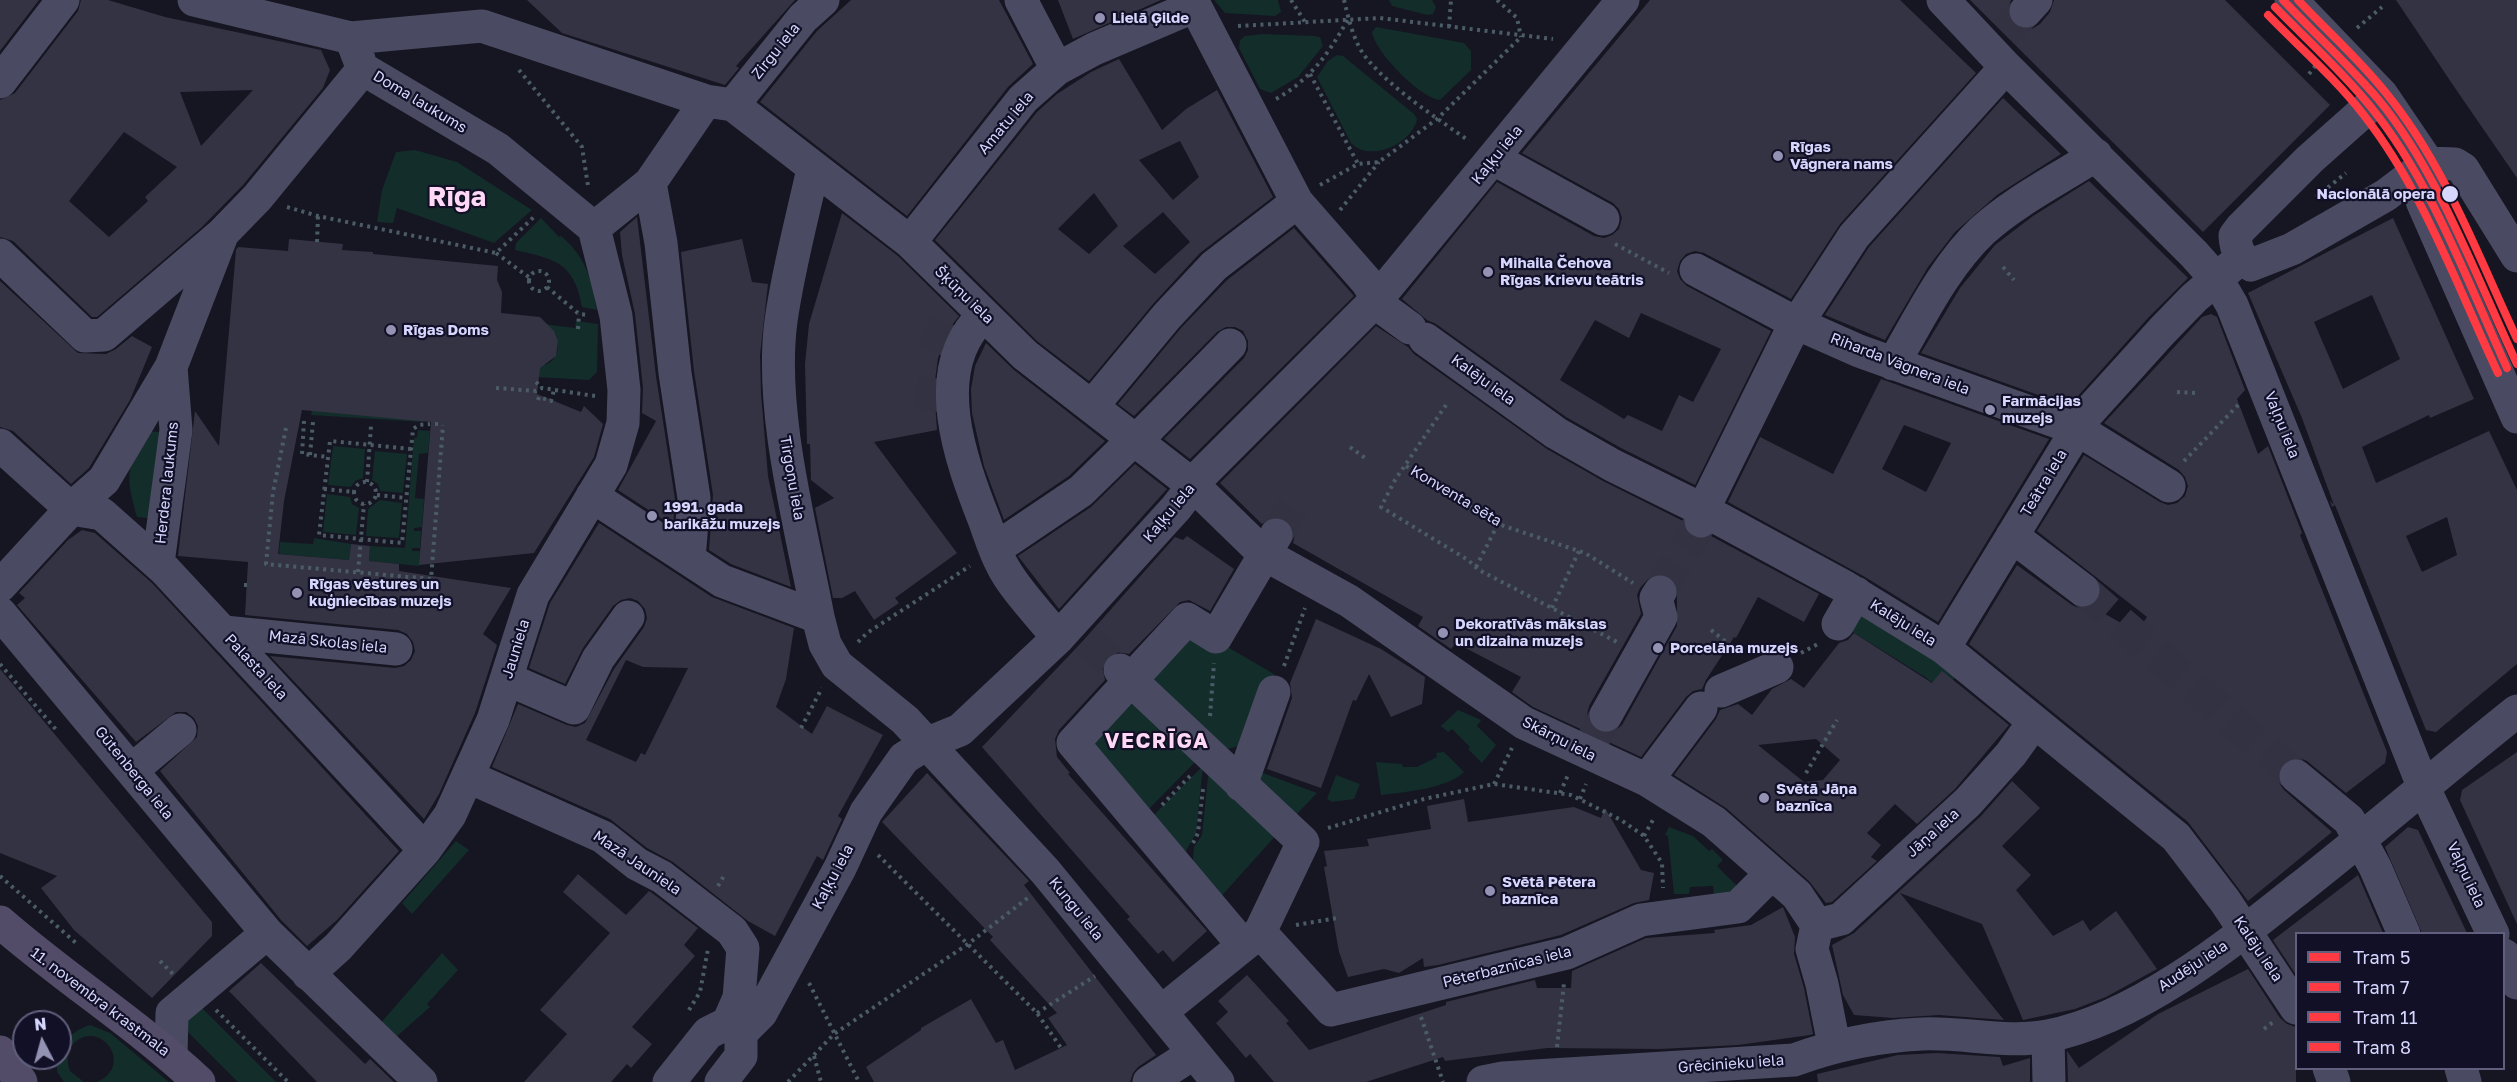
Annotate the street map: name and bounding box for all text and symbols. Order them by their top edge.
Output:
place label: Lielā Ģilde [1112,9,1189,27]
marker: Lielā Ģilde [1093,11,1107,25]
street label: Zirgu iela [748,19,804,83]
street label: Doma laukums [370,67,470,137]
street label: Amatu iela [975,88,1037,158]
street label: Kaļķu iela [1468,122,1526,188]
place label: Rīgas Vāgnera nams [1790,138,1893,173]
marker: Rīgas Vāgnera nams [1771,149,1785,163]
district label: Rīga [428,181,486,213]
marker: Nacionālā opera [2440,184,2460,204]
place label: Nacionālā opera [2317,185,2435,203]
place label: Mihaila Čehova Rīgas Krievu teātris [1500,254,1644,289]
street label: Šķūņu iela [931,262,997,328]
marker: Mihaila Čehova Rīgas Krievu teātris [1481,265,1495,279]
place label: Rīgas Doms [403,321,489,339]
marker: Rīgas Doms [384,323,398,337]
street label: Riharda Vāgnera iela [1828,329,1972,399]
street label: Kalēju iela [1447,351,1519,409]
street label: Vaļņu iela [2260,389,2304,461]
place label: Farmācijas muzejs [2002,392,2081,427]
marker: Farmācijas muzejs [1983,403,1997,417]
street label: Herdera laukums [152,421,182,545]
street label: Tirgoņu iela [776,434,808,522]
street label: Teātra iela [2017,446,2071,520]
street label: Konventa sēta [1407,462,1505,530]
street label: Kaļķu iela [1139,480,1199,546]
place label: 1991. gada barikāžu muzejs [664,498,780,533]
marker: 1991. gada barikāžu muzejs [645,509,659,523]
place label: Rīgas vēstures un kuģniecības muzejs [309,575,452,610]
marker: Rīgas vēstures un kuģniecības muzejs [290,586,304,600]
street label: Kalēju iela [1866,596,1940,650]
place label: Dekoratīvās mākslas un dizaina muzejs [1455,615,1607,650]
street label: Jauniela [498,617,534,681]
marker: Dekoratīvās mākslas un dizaina muzejs [1436,626,1450,640]
street label: Mazā Skolas iela [268,627,388,657]
street label: Palasta iela [221,630,291,704]
place label: Porcelāna muzejs [1670,639,1798,657]
marker: Porcelāna muzejs [1651,641,1665,655]
street label: Skārņu iela [1519,713,1599,765]
street label: Gūtenberga iela [91,723,177,823]
district label: VECRĪGA [1105,728,1209,754]
place label: Svētā Jāņa baznīca [1776,780,1857,815]
marker: Svētā Jāņa baznīca [1757,791,1771,805]
street label: Jāņa iela [1903,805,1963,861]
street label: Mazā Jauniela [590,827,684,899]
street label: Vaļņu iela [2443,839,2489,911]
street label: Kaļķu iela [808,842,858,912]
place label: Svētā Pētera baznīca [1502,873,1596,908]
street label: Kungu iela [1045,874,1107,944]
marker: Svētā Pētera baznīca [1483,884,1497,898]
street label: Kalēju iela [2230,913,2286,985]
legend [2295,932,2505,1070]
street label: Audēju iela [2155,937,2231,995]
street label: Pēterbaznīcas iela [1441,942,1573,992]
street label: 11. novembra krastmala [27,944,173,1060]
text: Tram 5 [2353,946,2410,968]
text: Tram 7 [2353,976,2410,998]
text: Tram 11 [2353,1006,2417,1028]
north arrow [12,1010,72,1070]
text: N [33,1014,47,1035]
text: Tram 8 [2353,1036,2411,1058]
street label: Grēcinieku iela [1677,1051,1785,1077]

